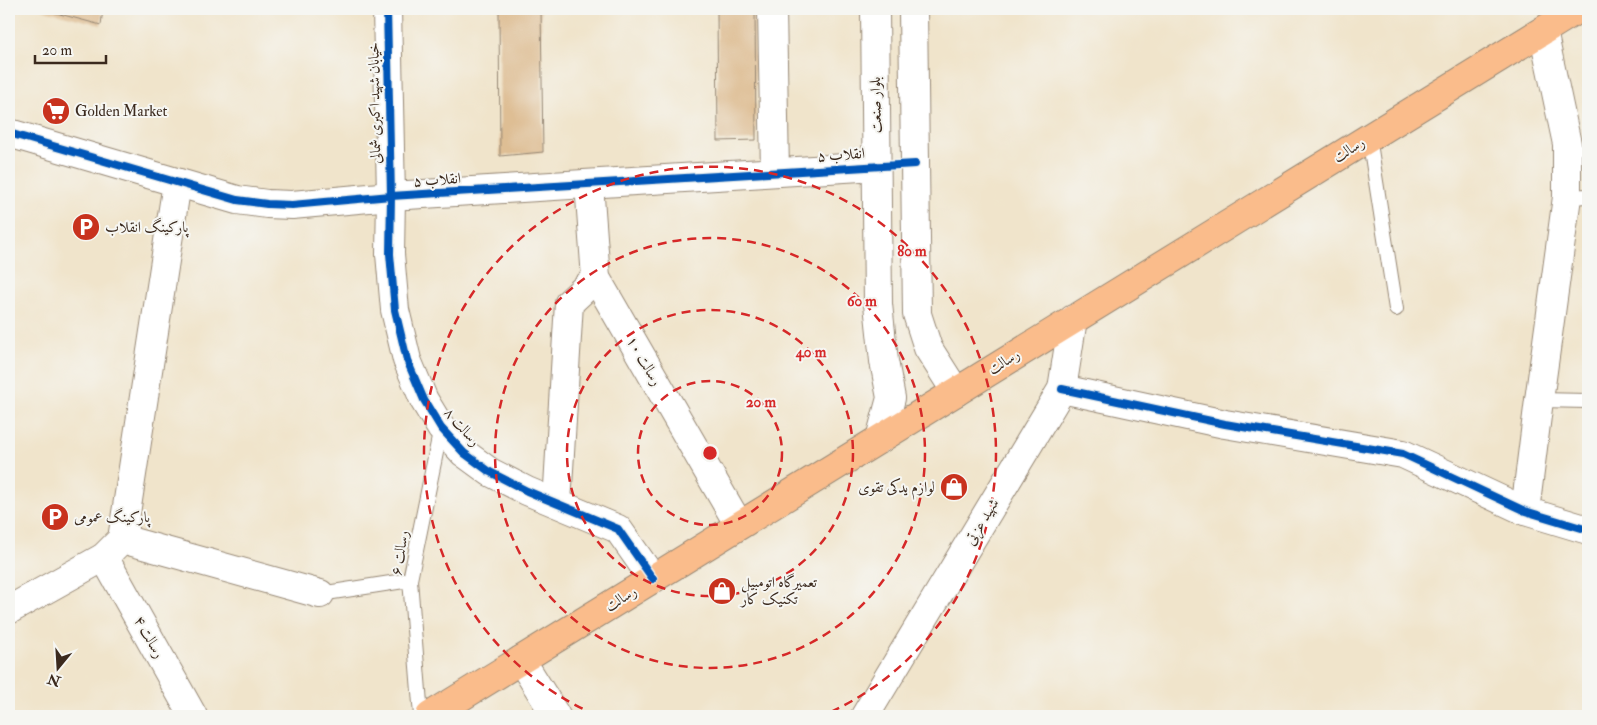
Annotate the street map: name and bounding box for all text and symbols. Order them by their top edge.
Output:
scale bar [35,32,106,64]
text: 20 m [42,41,72,60]
street label: خیابان شهید اکبری شمالی [364,42,386,164]
street label: بلوار صنعت [866,76,886,134]
supermarket icon: Golden Market [41,96,71,126]
place label: Golden Market [75,102,167,121]
street label: رسالت [1330,133,1368,167]
street label: انقلاب ۵ [816,144,866,166]
street label: انقلاب ۵ [412,169,462,191]
parking icon: پارکینگ انقلاب [71,212,101,242]
place label: پارکینگ انقلاب [105,217,190,238]
text: 80 m [897,242,927,261]
text: 60 m [847,292,877,311]
street label: رسالت ۱۰ [622,333,666,389]
text: 40 m [795,343,827,362]
street label: رسالت [985,345,1023,379]
text: 20 m [746,393,776,412]
street label: رسالت ۸ [440,404,484,451]
centre of rings [701,444,719,462]
shop icon: لوازم یدکی تقوی [939,472,969,502]
place label: لوازم یدکی تقوی [858,477,935,500]
street label: شهید عزتی [961,495,1004,549]
parking icon: پارکینگ عمومی [40,502,70,532]
place label: پارکینگ عمومی [74,507,151,528]
street label: رسالت ۶ [387,529,413,577]
place label: تعمیرگاه اتومبیل تکنیک کار [739,573,817,609]
shop icon: تعمیرگاه اتومبیل تکنیک کار [707,576,737,606]
street label: رسالت [602,582,640,616]
street label: رسالت ۴ [130,612,168,662]
north arrow [32,642,82,692]
text: N [45,670,64,690]

